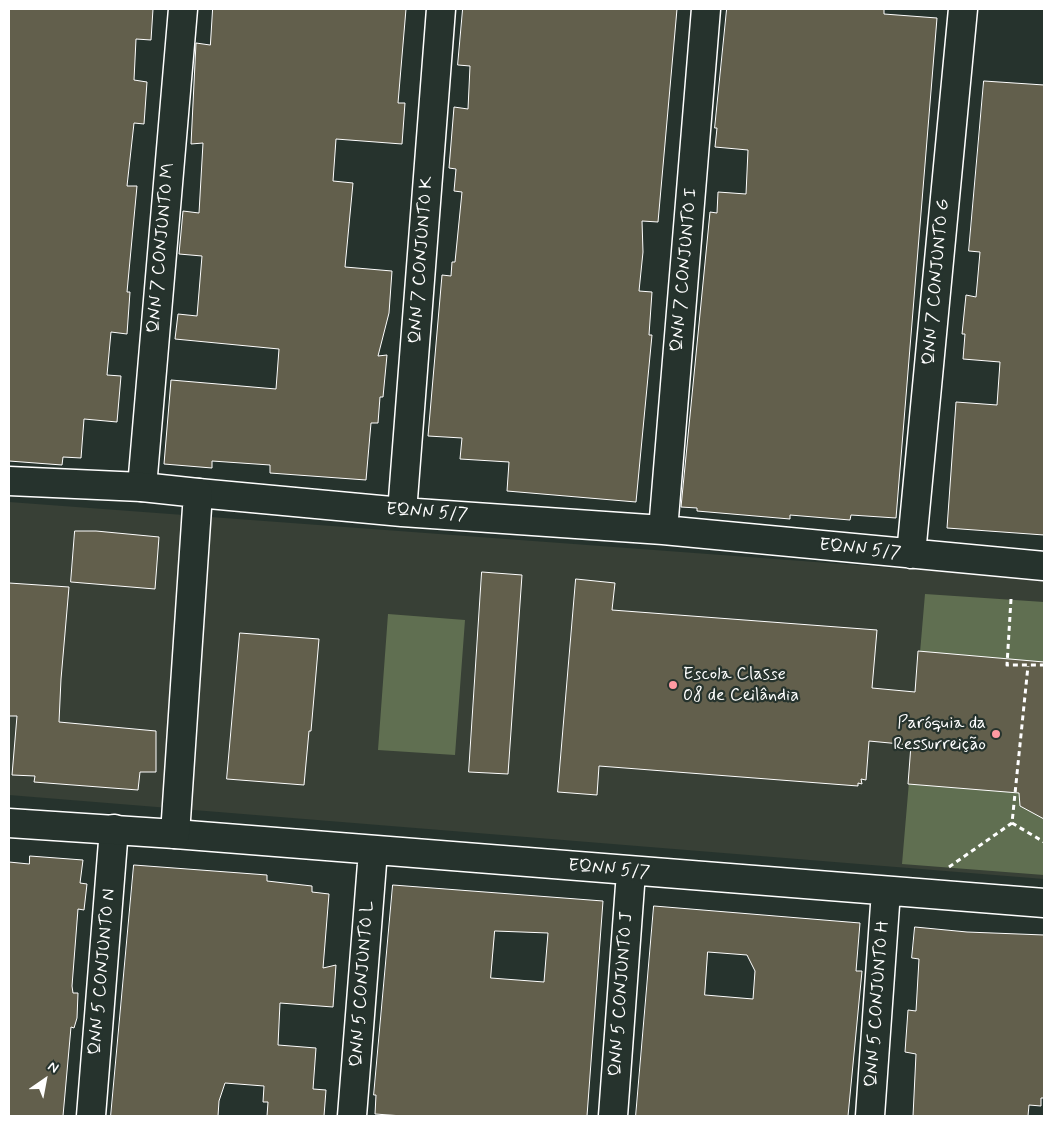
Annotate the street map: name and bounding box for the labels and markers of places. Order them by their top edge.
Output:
place label: Escola Classe 08 de Ceilândia [683,664,799,706]
marker: Escola Classe 08 de Ceilândia [667,679,679,691]
place label: Paróquia da Ressurreição [893,713,986,756]
marker: Paróquia da Ressurreição [990,728,1002,740]

